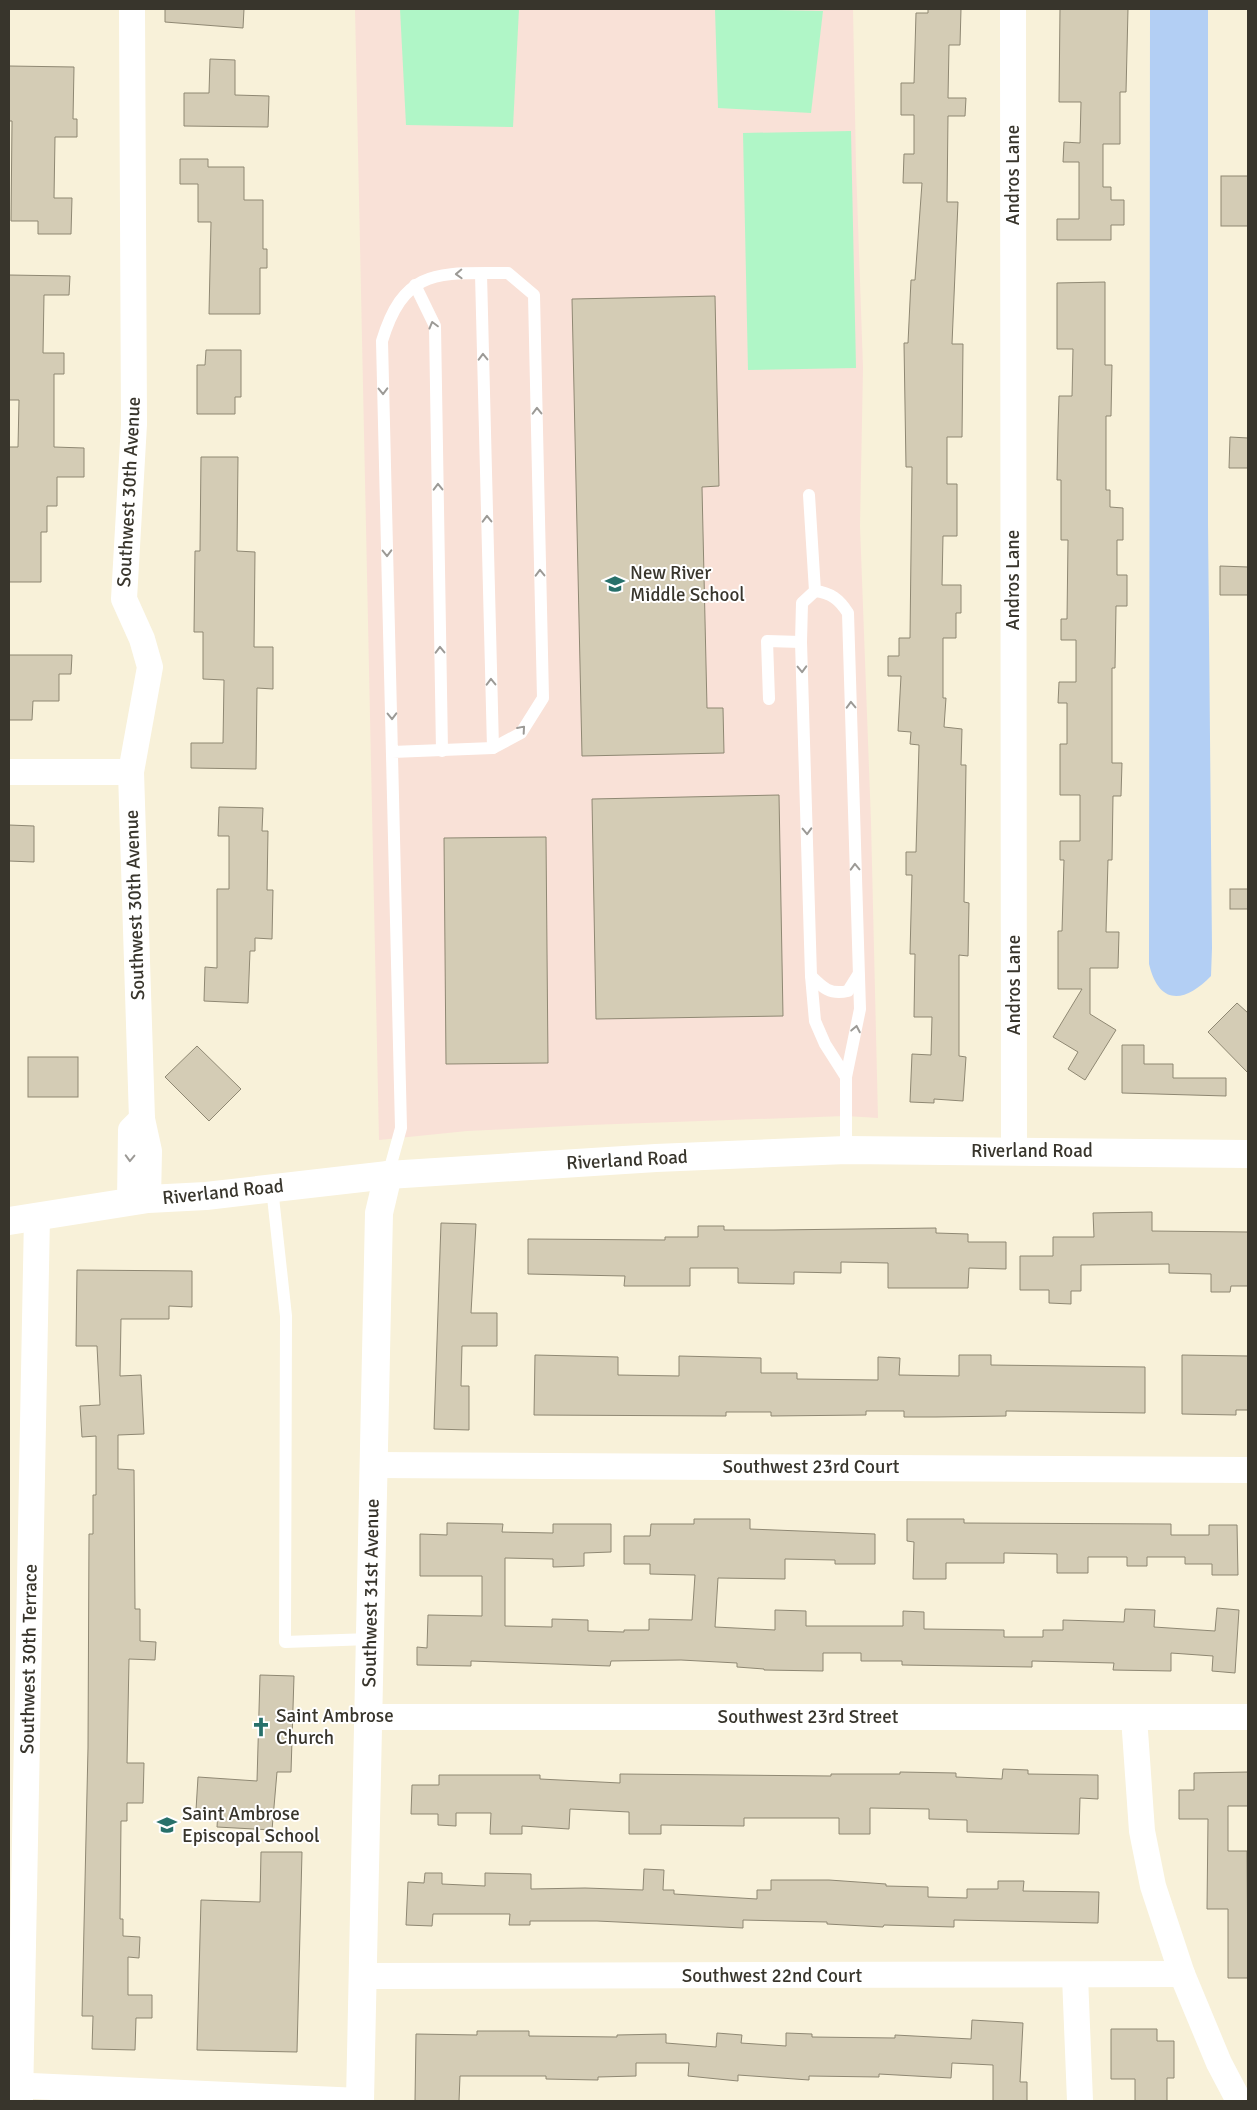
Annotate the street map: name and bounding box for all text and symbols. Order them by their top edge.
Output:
street label: Andros Lane [1001,125,1025,225]
one-way arrow [455,269,463,280]
one-way arrow [428,321,439,329]
one-way arrow [478,352,488,360]
one-way arrow [378,387,389,395]
street label: Southwest 30th Avenue [112,396,146,588]
one-way arrow [531,406,542,414]
one-way arrow [432,483,443,491]
one-way arrow [482,515,492,522]
street label: Andros Lane [1001,530,1025,630]
one-way arrow [382,550,393,558]
place label: New River Middle School [630,561,745,607]
one-way arrow [535,569,546,577]
school or university icon: New River Middle School [604,573,626,595]
one-way arrow [435,645,445,653]
one-way arrow [797,666,807,673]
one-way arrow [486,677,496,685]
one-way arrow [846,700,856,708]
one-way arrow [386,712,397,720]
one-way arrow [517,725,526,734]
street label: Southwest 30th Avenue [120,809,150,1001]
one-way arrow [801,828,812,836]
one-way arrow [850,863,861,871]
street label: Andros Lane [1002,935,1026,1035]
one-way arrow [850,1025,861,1034]
street label: Riverland Road [971,1139,1093,1163]
street label: Riverland Road [566,1145,688,1175]
one-way arrow [124,1155,135,1163]
street label: Riverland Road [161,1174,285,1210]
street label: Southwest 23rd Court [723,1455,900,1479]
street label: Southwest 31st Avenue [357,1498,385,1688]
street label: Southwest 30th Terrace [15,1564,43,1754]
place label: Saint Ambrose Church [276,1704,394,1750]
street label: Southwest 23rd Street [718,1705,899,1729]
church icon: Saint Ambrose Church [250,1716,272,1738]
place label: Saint Ambrose Episcopal School [182,1802,320,1848]
school or university icon: Saint Ambrose Episcopal School [156,1814,178,1836]
street label: Southwest 22nd Court [682,1964,863,1988]

